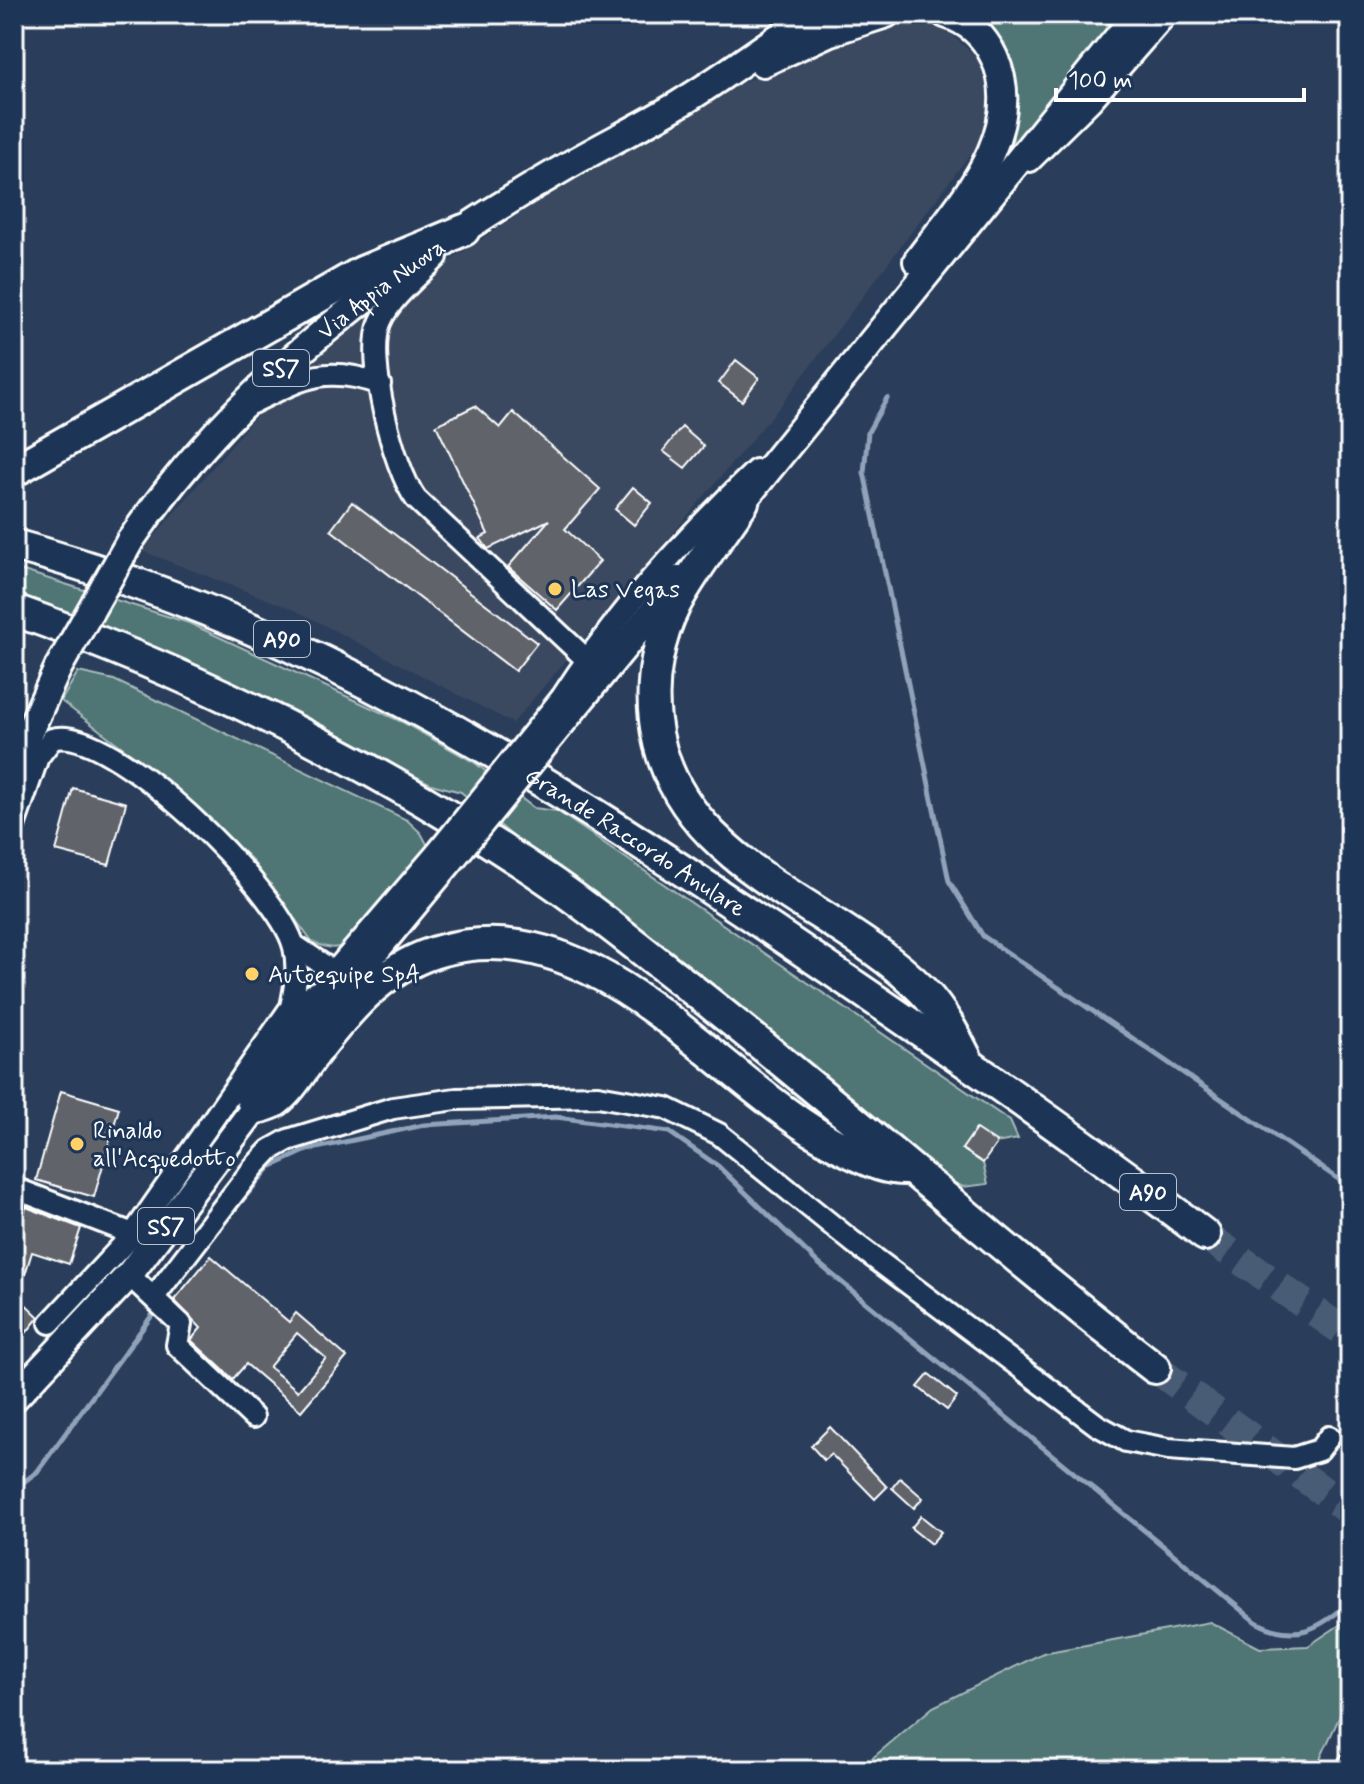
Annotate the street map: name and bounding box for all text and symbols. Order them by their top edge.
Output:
scale bar [1056,52,1304,102]
text: 100 m [1068,66,1132,97]
street label: Via Appia Nuova [312,232,452,348]
road number: SS7 [253,350,309,386]
place label: Las Vegas [571,575,680,606]
marker: Las Vegas [546,580,564,598]
road number: A90 [254,621,310,657]
street label: Grande Raccordo Anulare [519,761,751,925]
place label: Autoequipe SpA [268,960,420,991]
marker: Autoequipe SpA [243,965,261,983]
place label: Rinaldo all'Acquedotto [93,1116,236,1175]
marker: Rinaldo all'Acquedotto [68,1135,86,1153]
road number: A90 [1120,1174,1176,1210]
road number: SS7 [138,1208,194,1244]

